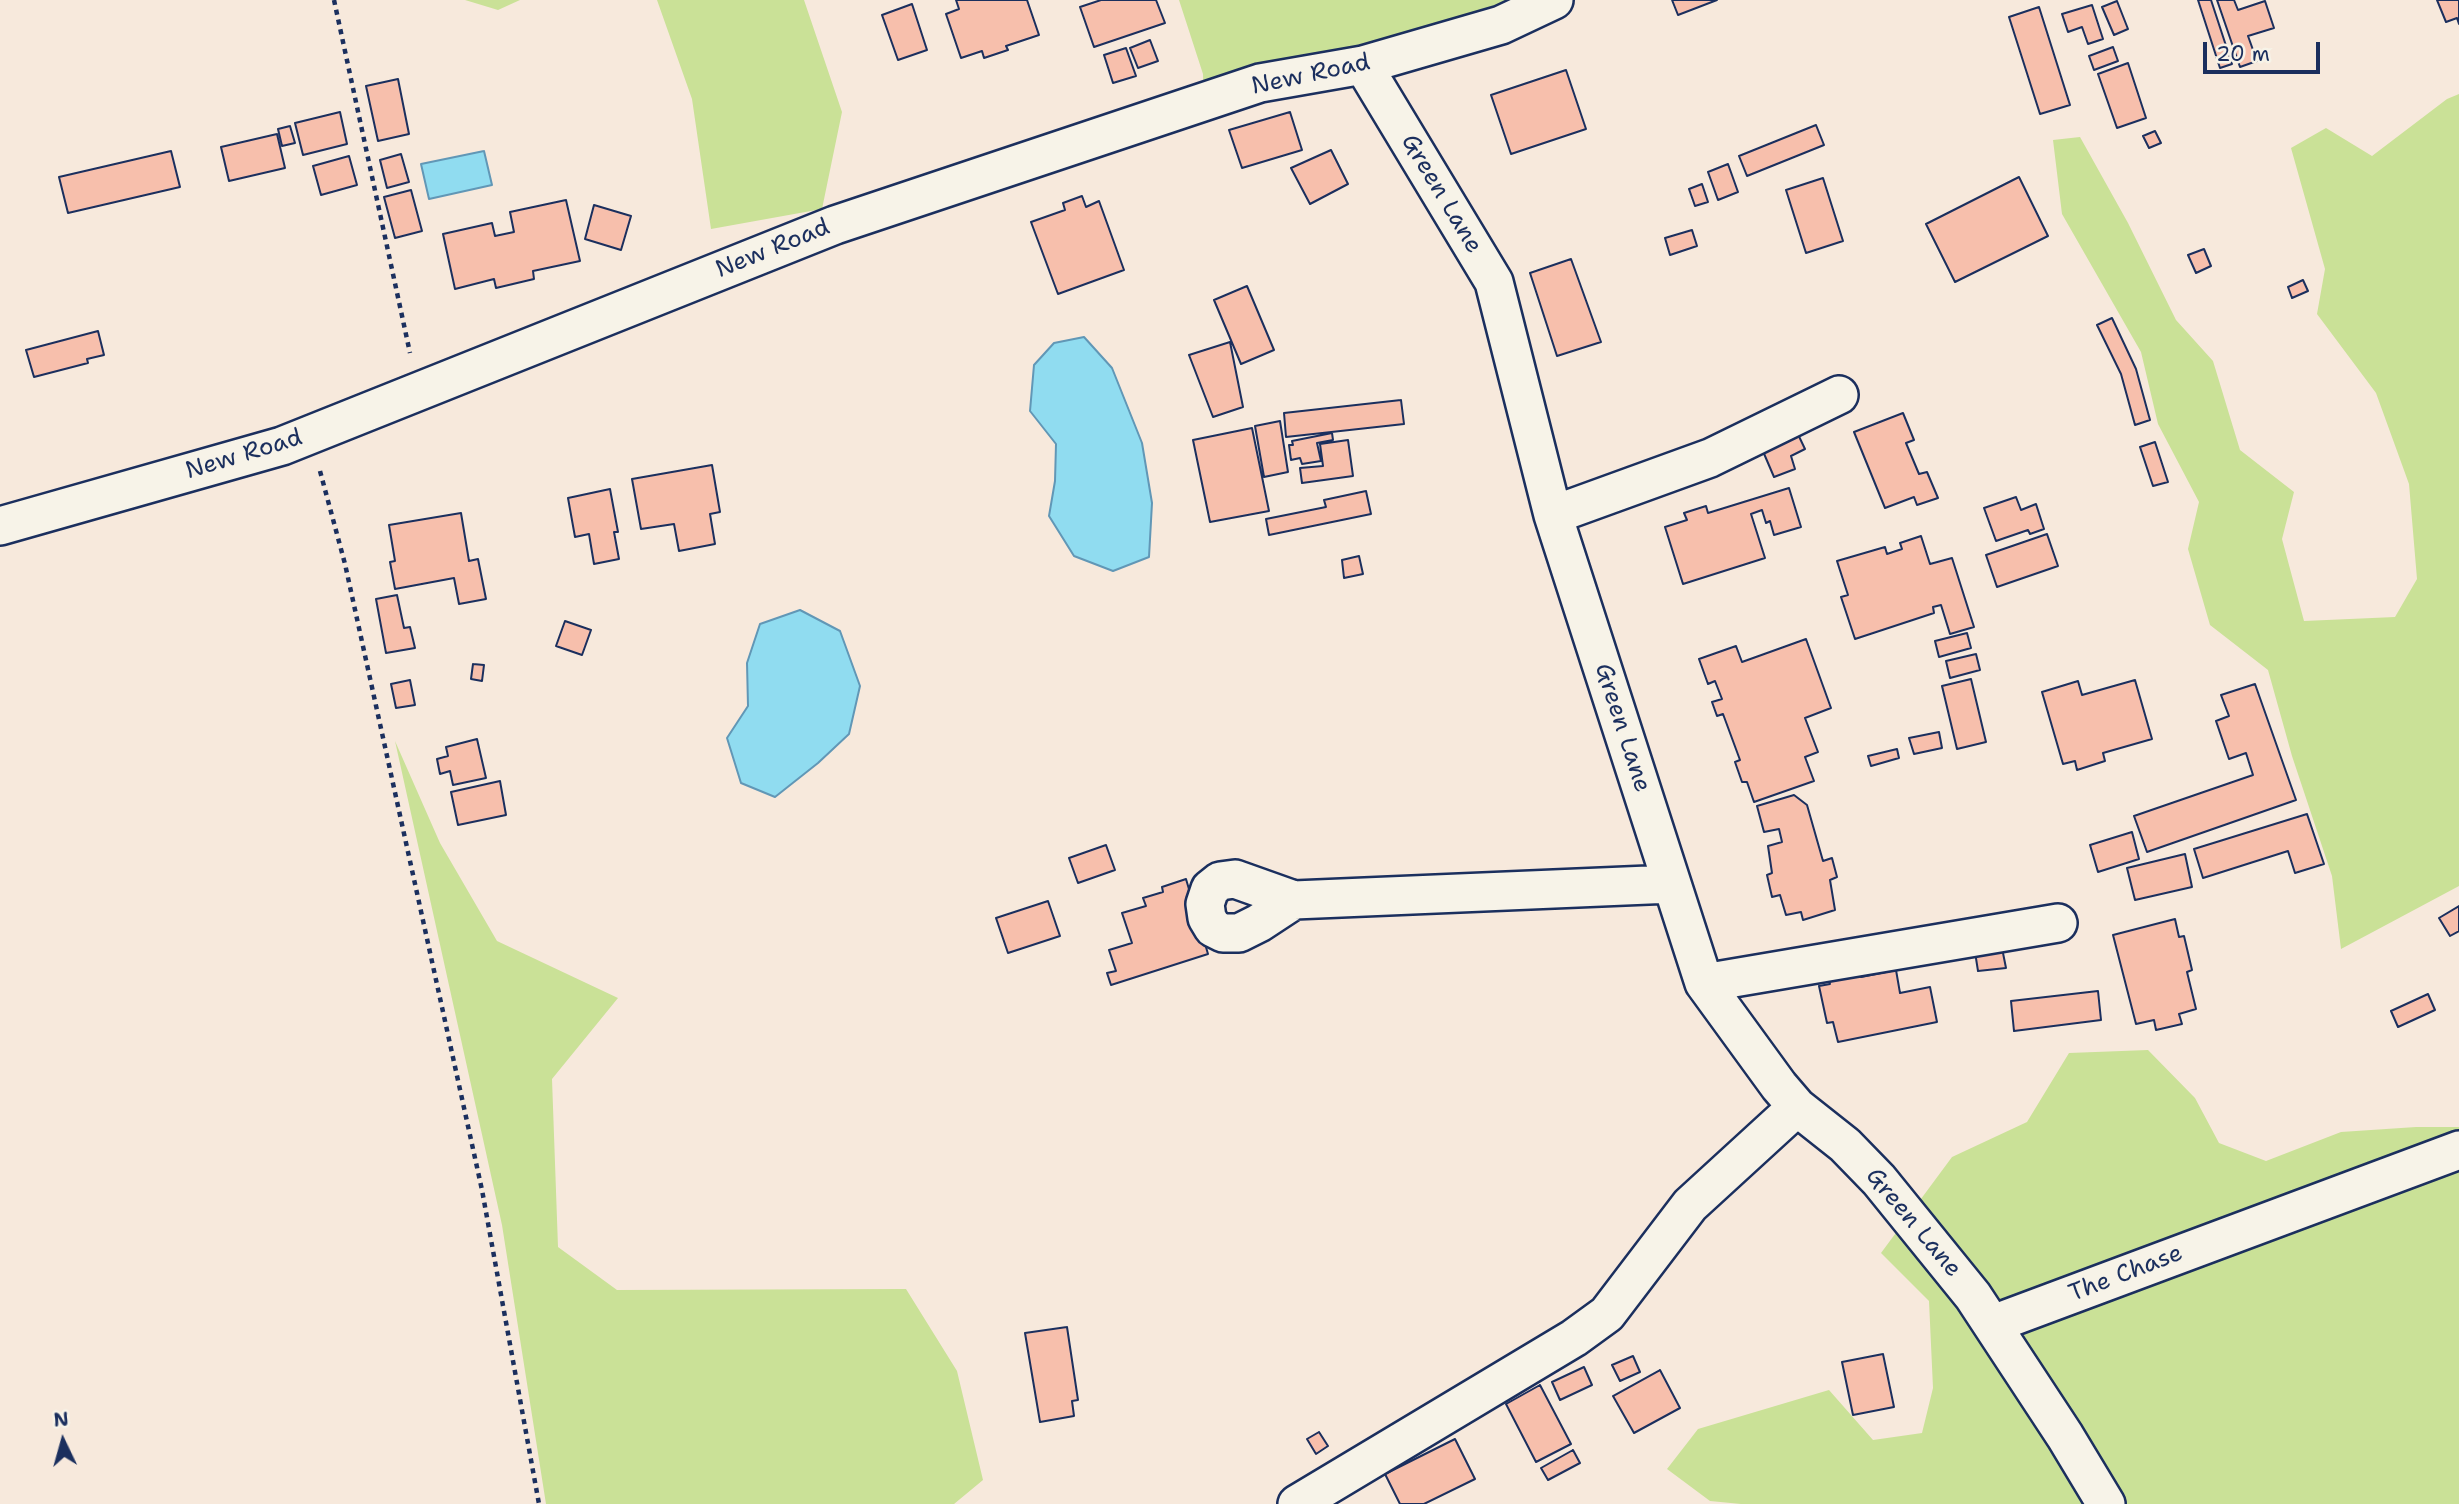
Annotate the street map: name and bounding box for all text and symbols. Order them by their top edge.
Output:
scale bar [2207,28,2324,72]
text: 20 m [2216,40,2270,68]
street label: New Road [1249,48,1373,102]
street label: Green Lane [1394,129,1488,259]
street label: New Road [712,213,834,285]
street label: New Road [182,424,306,486]
street label: Green Lane [1588,660,1656,796]
street label: Green Lane [1859,1163,1967,1283]
street label: The Chase [2065,1239,2187,1309]
north arrow [28,1406,98,1476]
text: N [53,1406,70,1433]

